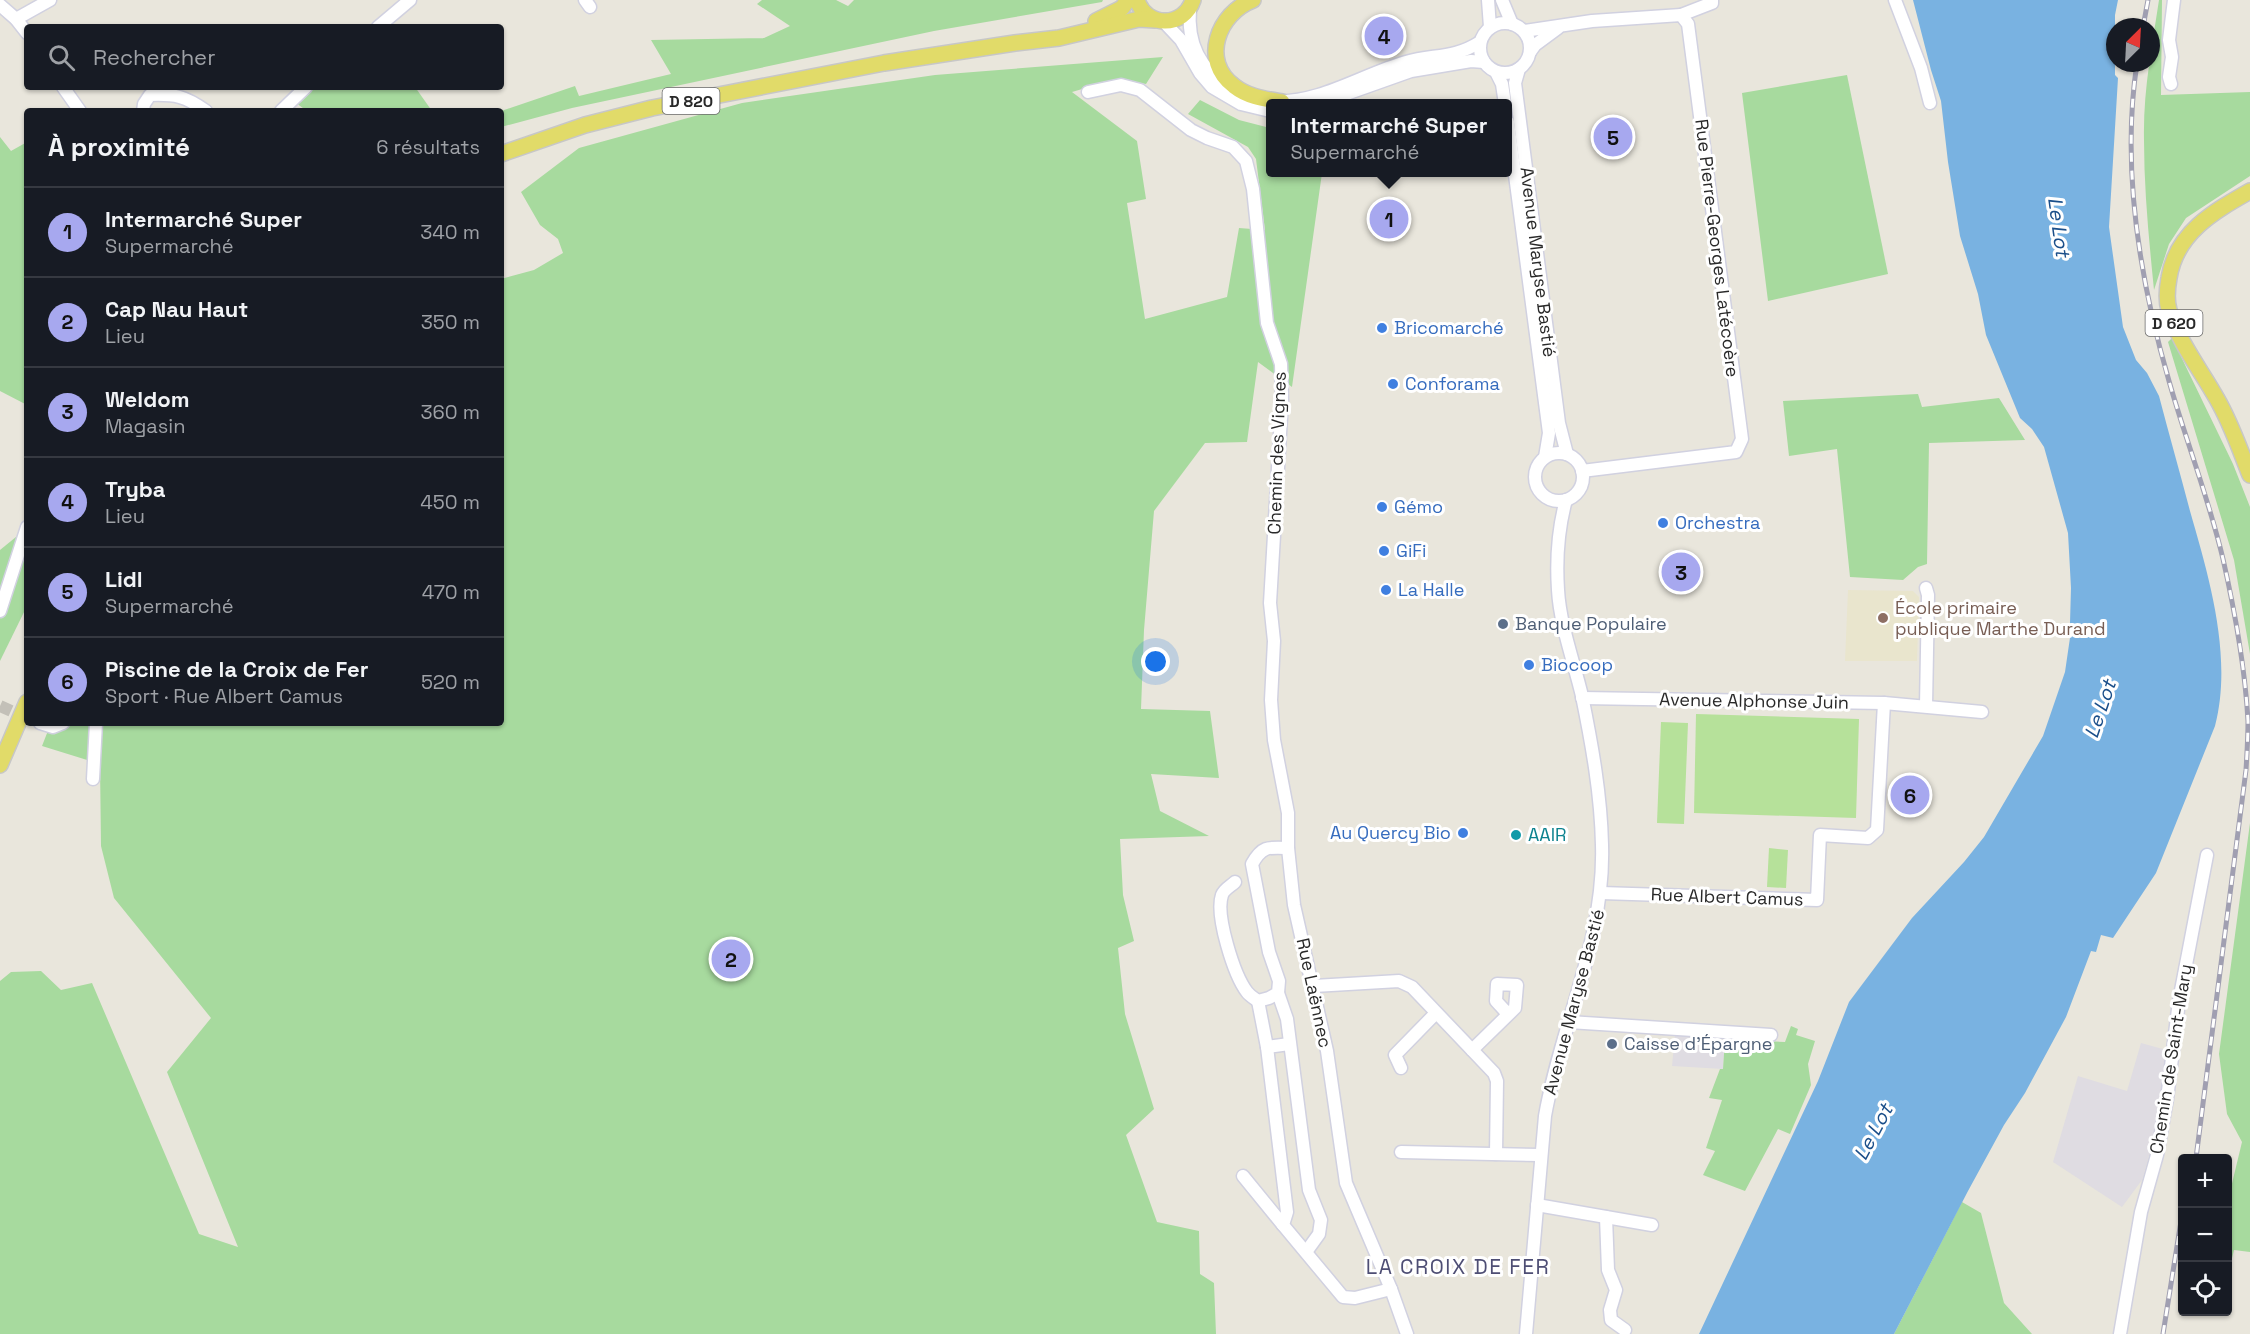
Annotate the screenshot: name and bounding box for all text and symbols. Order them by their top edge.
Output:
pin: 4 [1364,14,1404,58]
north arrow [2106,18,2160,72]
search box [24,24,504,90]
icon: search [45,41,78,74]
text: Rechercher [93,43,215,71]
road number: D 820 [662,88,720,114]
popup [1266,99,1512,177]
text: Intermarché Super [1291,111,1487,139]
pin: 5 [1594,114,1632,160]
street label: Rue Pierre-Georges Latécoère [1690,118,1745,378]
text: À proximité [48,130,190,164]
text: 6 résultats [376,134,480,160]
text: Supermarché [1291,139,1419,165]
street label: Avenue Maryse Bastié [1515,166,1562,358]
pin: 1 [1370,196,1408,242]
water label: Le Lot [2042,196,2076,260]
text: Intermarché Super [105,205,302,233]
text: 1 [63,219,72,245]
text: 340 m [420,219,480,245]
text: Supermarché [105,233,234,259]
text: Cap Nau Haut [105,295,248,323]
text: 2 [62,309,73,335]
text: 350 m [421,309,480,335]
road number: D 620 [2146,310,2202,336]
place label: Bricomarché [1394,316,1504,339]
marker: Bricomarché [1375,321,1389,335]
text: Lieu [105,323,145,349]
street label: Chemin des Vignes [1262,371,1291,535]
place label: Conforama [1405,372,1500,395]
marker: Conforama [1386,377,1400,391]
text: Weldom [105,385,189,413]
text: 3 [61,399,74,425]
text: 360 m [421,399,480,425]
text: Magasin [105,413,186,439]
text: Tryba [105,475,165,503]
text: 4 [61,489,74,515]
text: 450 m [420,489,480,515]
place label: Gémo [1394,495,1443,518]
marker: Gémo [1375,500,1389,514]
text: Lieu [105,503,145,529]
place label: Orchestra [1675,511,1760,534]
marker: Orchestra [1656,516,1670,530]
place label: GiFi [1396,539,1426,562]
marker: GiFi [1377,544,1391,558]
pin: 3 [1662,550,1700,594]
text: Lidl [105,565,143,593]
place label: La Halle [1398,578,1464,601]
text: 5 [62,579,74,605]
text: 470 m [422,579,480,605]
marker: La Halle [1379,583,1393,597]
text: Supermarché [105,593,234,619]
place label: École primaire publique Marthe Durand [1895,596,2106,640]
marker: École primaire publique Marthe Durand [1876,611,1890,625]
place label: Banque Populaire [1515,612,1667,635]
marker: Banque Populaire [1496,617,1510,631]
your location [1141,647,1170,676]
place label: Biocoop [1541,653,1613,676]
text: Piscine de la Croix de Fer [105,655,369,683]
marker: Biocoop [1522,658,1536,672]
text: 6 [61,669,74,695]
text: 520 m [421,669,480,695]
water label: Le Lot [2078,675,2123,742]
text: Sport · Rue Albert Camus [105,683,343,709]
street label: Avenue Alphonse Juin [1659,687,1849,714]
pin: 6 [1890,772,1930,818]
place label: Au Quercy Bio [1330,821,1451,844]
place label: AAIR [1528,823,1566,846]
marker: Au Quercy Bio [1456,826,1470,840]
marker: AAIR [1509,828,1523,842]
street label: Rue Albert Camus [1650,882,1804,911]
street label: Avenue Maryse Bastié [1538,906,1609,1097]
pin: 2 [712,936,750,982]
street label: Rue Laënnec [1292,936,1337,1050]
street label: Chemin de Saint-Mary [2144,962,2197,1156]
place label: Caisse d'Épargne [1624,1032,1772,1055]
marker: Caisse d'Épargne [1605,1037,1619,1051]
water label: Le Lot [1847,1098,1899,1165]
map controls [2178,1154,2232,1316]
button: + [2178,1154,2232,1208]
button: − [2178,1208,2232,1262]
district label: LA CROIX DE FER [1366,1253,1550,1280]
button: locate [2178,1262,2232,1316]

